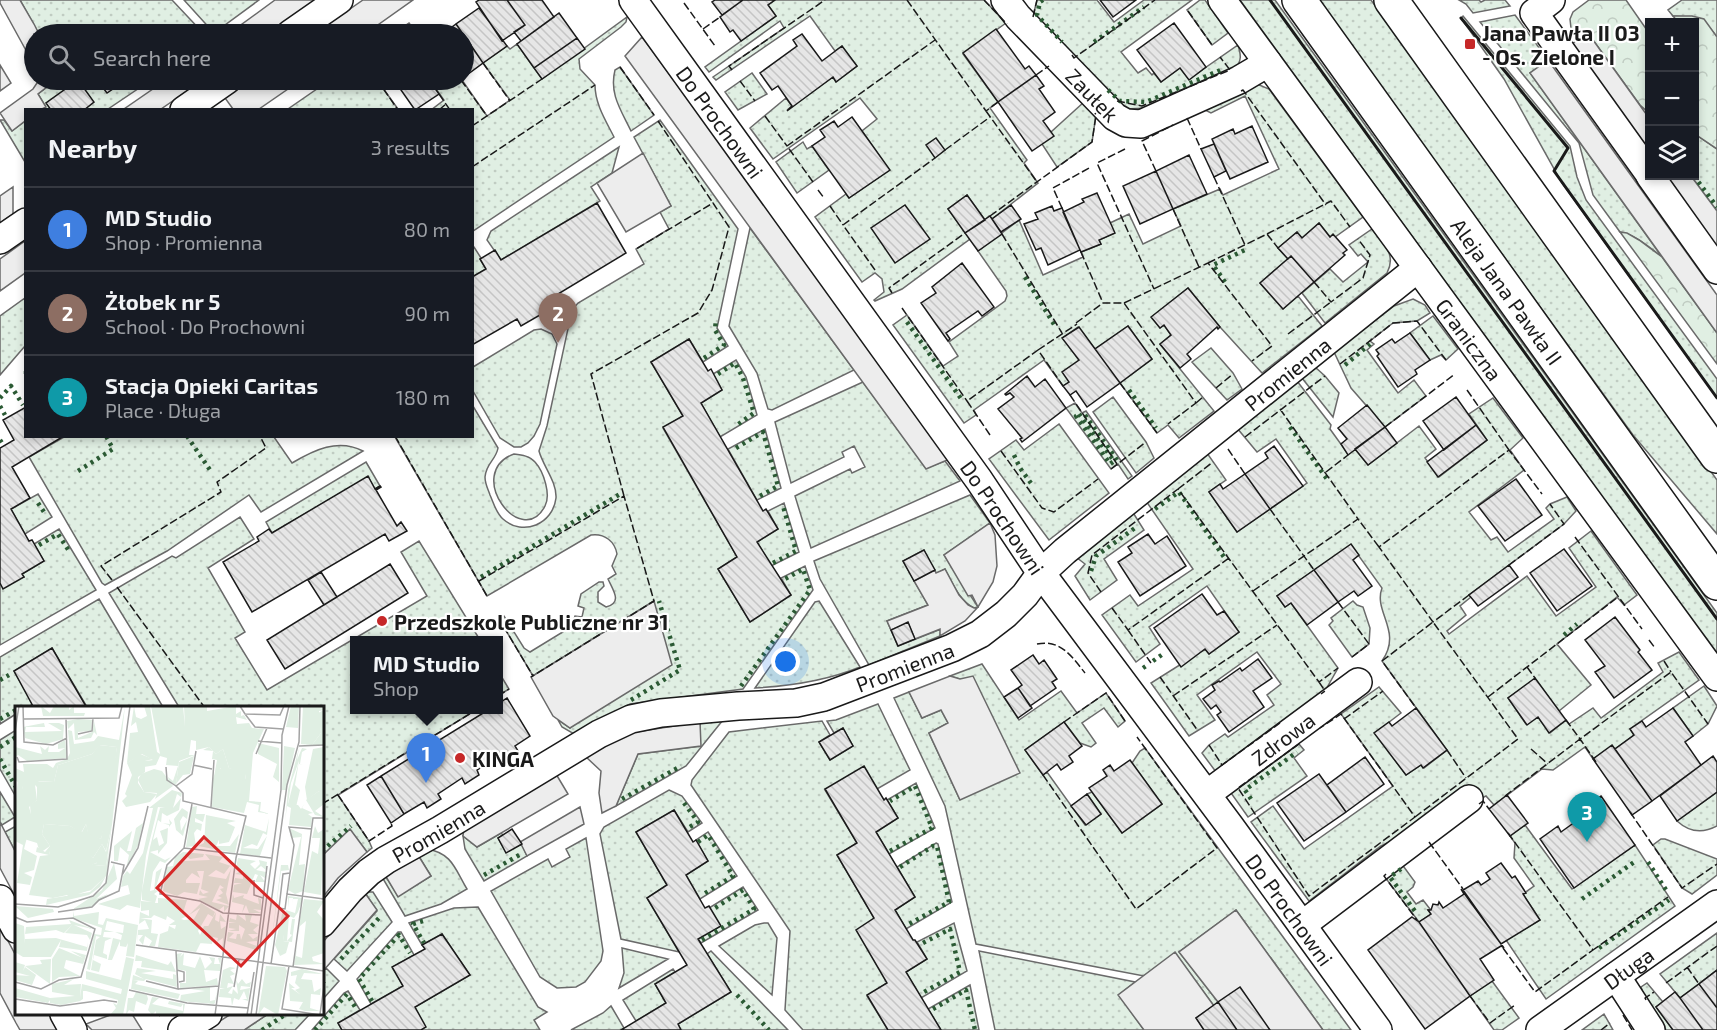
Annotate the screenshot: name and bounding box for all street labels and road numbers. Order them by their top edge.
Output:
street label: Do Prochowni [672,61,769,183]
street label: Zaułek [1062,62,1124,126]
street label: Aleja Jana Pawła II [1447,213,1568,369]
street label: Graniczna [1432,293,1508,385]
street label: Promienna [1239,331,1335,415]
street label: Do Prochowni [956,455,1051,579]
street label: Promienna [852,636,957,696]
street label: Zdrowa [1246,706,1319,770]
street label: Promienna [387,794,489,867]
street label: Do Prochowni [1241,848,1339,970]
street label: Długa [1598,941,1658,994]

